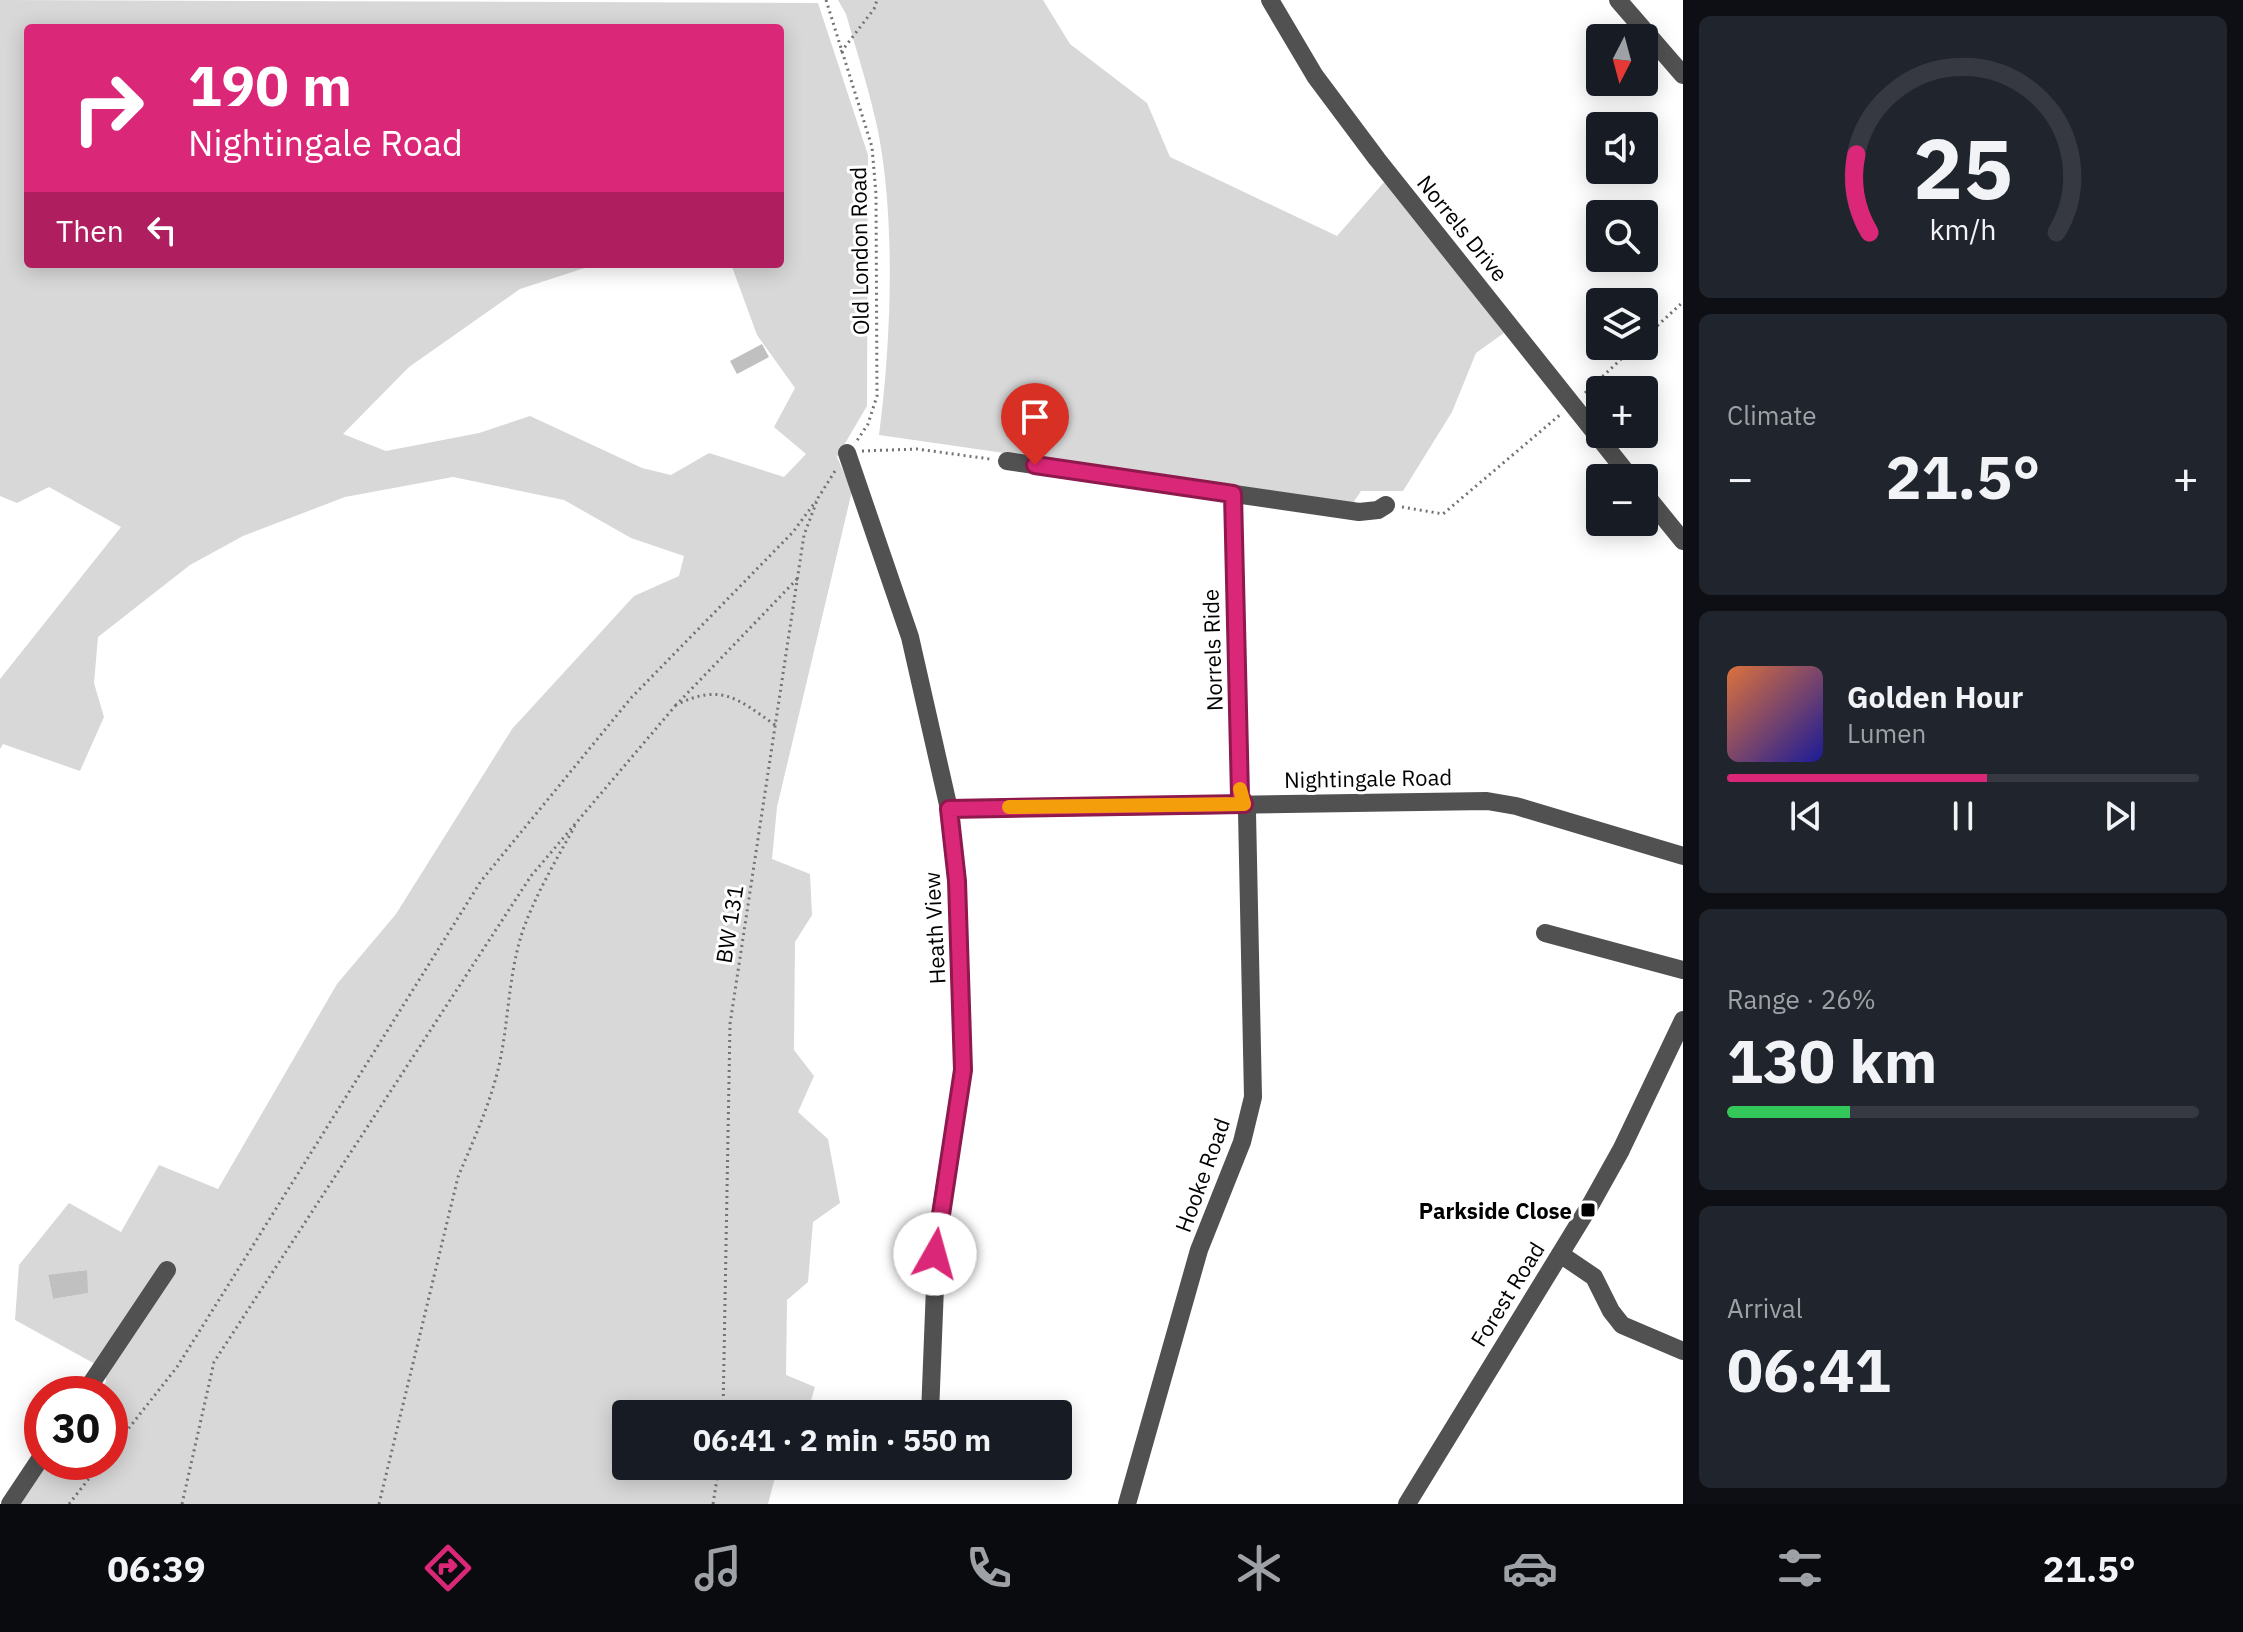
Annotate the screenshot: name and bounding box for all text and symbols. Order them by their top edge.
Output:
north arrow [1586,24,1658,96]
map controls [1586,24,1658,536]
text: 190 m [188,49,352,121]
icon: right [56,56,160,160]
button: sound [1586,112,1658,184]
text: 25 [1913,113,2013,221]
text: Nightingale Road [188,119,463,166]
street label: Old London Road [843,167,875,335]
street label: Norrels Drive [1411,169,1515,287]
button: search [1586,200,1658,272]
icon: left [140,208,184,252]
text: Then [56,211,124,250]
text: km/h [1929,211,1997,248]
button: layers [1586,288,1658,360]
button: + [1586,376,1658,448]
pin [1001,383,1069,465]
icon: arrive [1013,395,1057,439]
text: Climate [1727,398,1817,432]
text: 21.5° [1886,437,2040,516]
text: − [1727,449,1753,506]
text: + [2173,449,2199,506]
button: − [1586,464,1658,536]
street label: Norrels Ride [1195,588,1229,712]
text: Golden Hour [1847,677,2023,716]
text: Lumen [1847,716,1926,750]
street label: Nightingale Road [1284,762,1452,794]
icon: previous [1784,794,1828,838]
icon: pause [1941,794,1985,838]
icon: next [2098,794,2142,838]
street label: Heath View [917,871,951,985]
street label: BW 131 [709,883,749,965]
text: Range · 26% [1727,982,1876,1016]
text: 130 km [1727,1021,1937,1100]
street label: Hooke Road [1168,1114,1236,1236]
place label: Parkside Close [1419,1196,1572,1225]
marker: Parkside Close [1579,1201,1597,1219]
position arrow [893,1212,977,1296]
street label: Forest Road [1463,1236,1551,1352]
text: Arrival [1727,1291,1803,1325]
text: 06:41 [1727,1330,1891,1409]
speed limit sign: 30 [24,1376,128,1480]
text: 06:41 · 2 min · 550 m [693,1420,991,1459]
icon: directions [420,1540,476,1596]
icon: music [690,1540,746,1596]
icon: phone [961,1540,1017,1596]
icon: climate [1231,1540,1287,1596]
icon: car [1502,1540,1558,1596]
icon: filters [1772,1540,1828,1596]
text: 06:39 [107,1545,206,1592]
text: 21.5° [2043,1545,2136,1592]

